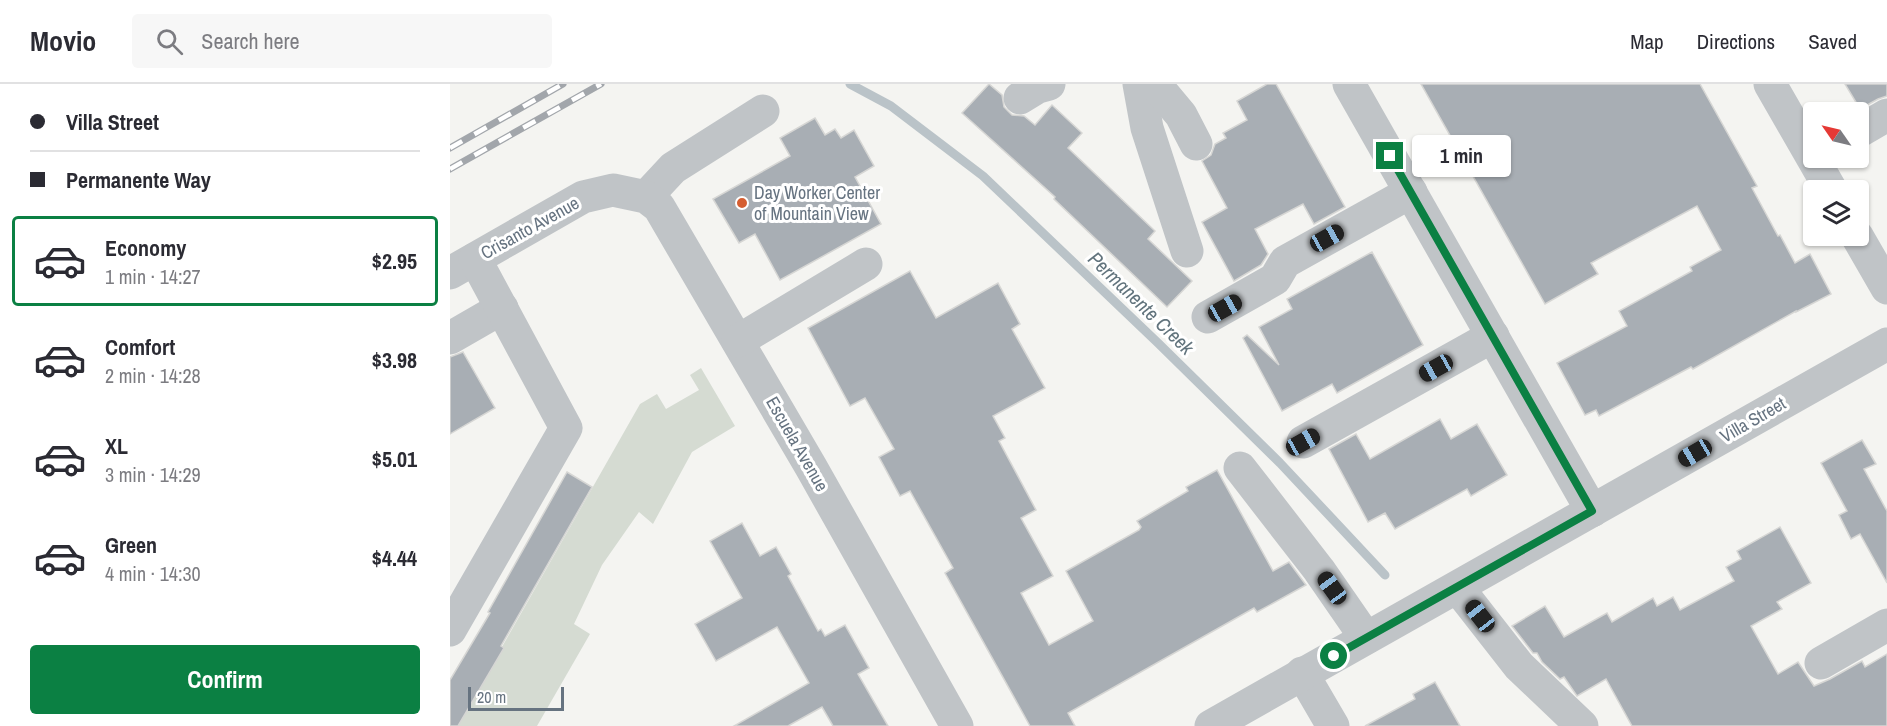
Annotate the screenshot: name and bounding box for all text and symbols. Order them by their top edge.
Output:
search box [132,14,552,68]
text: Movio [30,22,96,60]
icon: search [153,25,186,58]
text: Search here [201,26,300,56]
text: Map [1630,27,1664,56]
text: Directions [1697,27,1775,56]
text: Saved [1808,27,1857,56]
north arrow [1803,102,1869,168]
map controls [1803,102,1869,246]
text: Villa Street [66,107,159,137]
callout: 1 min [1411,135,1510,177]
route end [1376,142,1403,169]
text: 1 min [1440,142,1483,169]
text: Permanente Way [66,165,211,195]
place label: Day Worker Center of Mountain View [754,180,880,226]
button: layers [1803,180,1869,246]
street label: Crisanto Avenue [476,190,583,265]
marker: Day Worker Center of Mountain View [735,196,749,210]
car [1307,221,1347,255]
text: Economy [105,233,186,263]
icon: car [33,234,87,288]
water label: Permanente Creek [1082,245,1201,361]
text: $2.95 [372,246,417,276]
text: 1 min · 14:27 [105,263,201,290]
car [1205,291,1245,325]
text: Comfort [105,332,175,362]
icon: car [33,333,87,387]
text: $3.98 [372,345,417,375]
car [1416,351,1456,385]
text: 2 min · 14:28 [105,362,201,389]
street label: Villa Street [1715,391,1790,448]
street label: Escuela Avenue [760,392,835,496]
car [1283,425,1323,459]
text: XL [105,431,128,461]
icon: car [33,432,87,486]
car [1675,436,1715,470]
text: $5.01 [372,444,417,474]
text: 3 min · 14:29 [105,461,201,488]
text: Green [105,530,157,560]
icon: car [33,531,87,585]
text: $4.44 [372,543,417,573]
text: 4 min · 14:30 [105,560,201,587]
car [1314,568,1350,608]
car [1462,596,1498,636]
route start [1320,642,1347,669]
button: Confirm [30,645,420,714]
scale bar [468,684,564,712]
text: 20 m [477,686,506,708]

